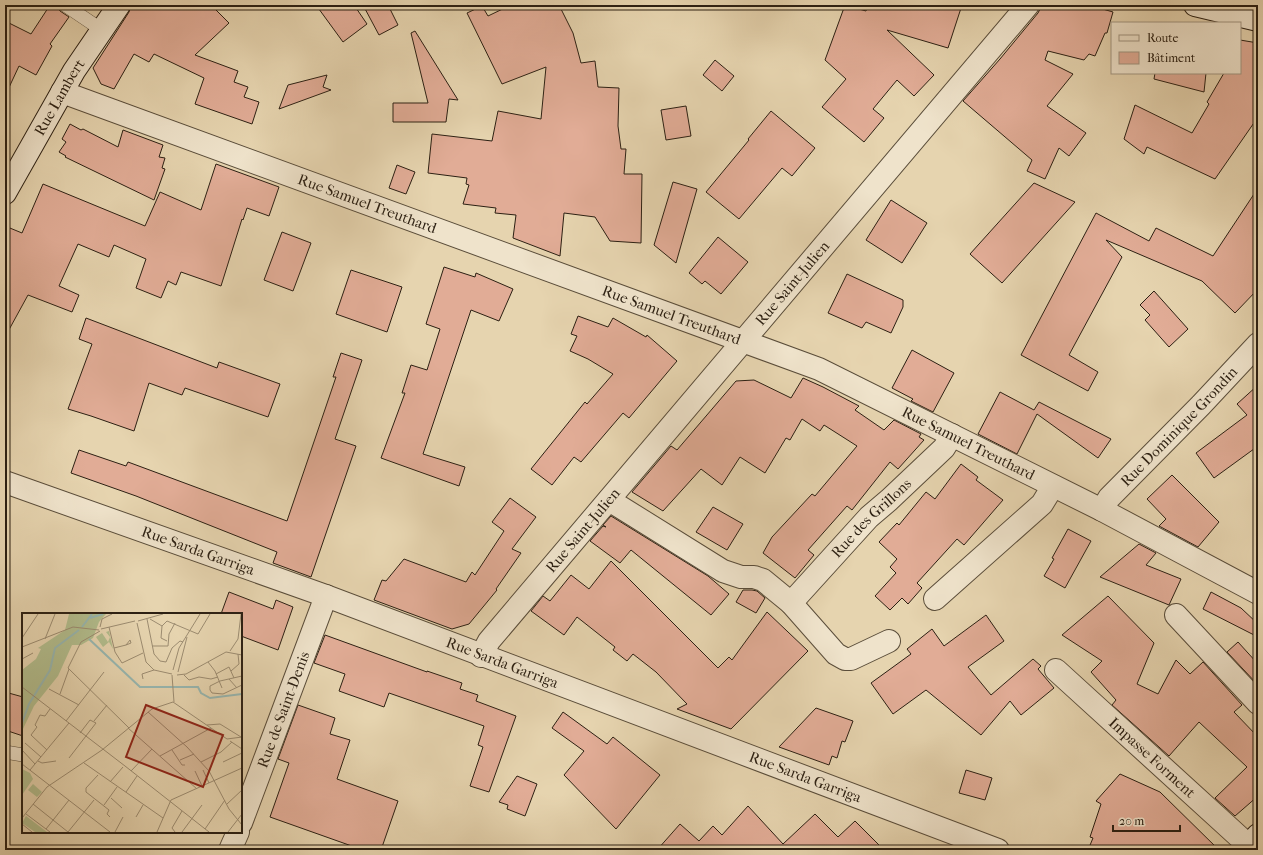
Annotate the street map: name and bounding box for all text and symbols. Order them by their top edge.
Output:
legend [1111,22,1241,74]
text: Route [1147,31,1179,45]
text: Bâtiment [1147,51,1196,65]
street label: Rue Lambert [30,55,89,139]
street label: Rue Samuel Treuthard [295,170,440,238]
street label: Rue Saint-Julien [751,237,833,329]
street label: Rue Samuel Treuthard [600,281,744,349]
street label: Rue Dominique Grondin [1117,363,1241,490]
street label: Rue Samuel Treuthard [899,403,1039,484]
street label: Rue des Grillons [827,474,915,561]
street label: Rue Saint-Julien [542,484,624,576]
street label: Rue Sarda Garriga [139,522,258,579]
inset map [22,613,242,833]
street label: Rue Sarda Garriga [444,633,562,692]
street label: Rue de Saint-Denis [253,648,314,770]
street label: Impasse Forment [1105,714,1200,802]
street label: Rue Sarda Garriga [747,748,865,807]
scale bar [1113,807,1180,833]
text: 20 m [1119,814,1144,828]

